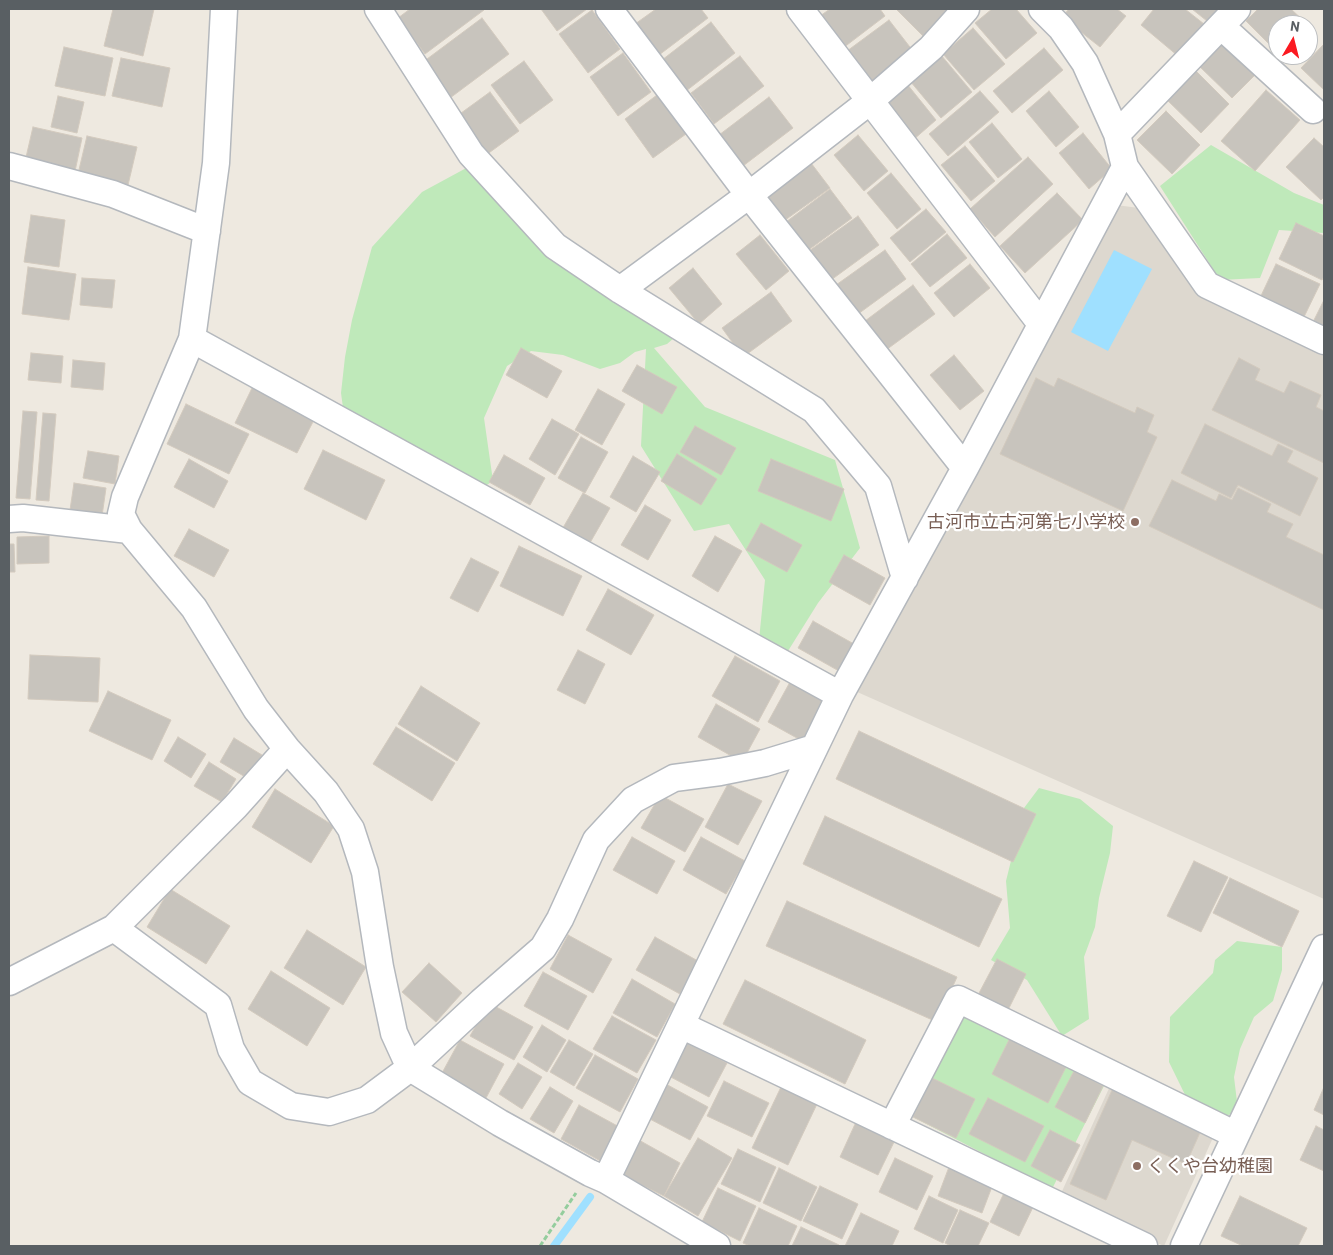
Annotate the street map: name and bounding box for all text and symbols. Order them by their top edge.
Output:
north arrow [1268,15,1318,65]
text: N [1289,17,1301,35]
place label: 古河市立古河第七小学校 [927,511,1125,533]
marker: 古河市立古河第七小学校 [1129,516,1141,528]
place label: くくや台幼稚園 [1147,1155,1273,1177]
marker: くくや台幼稚園 [1131,1160,1143,1172]

